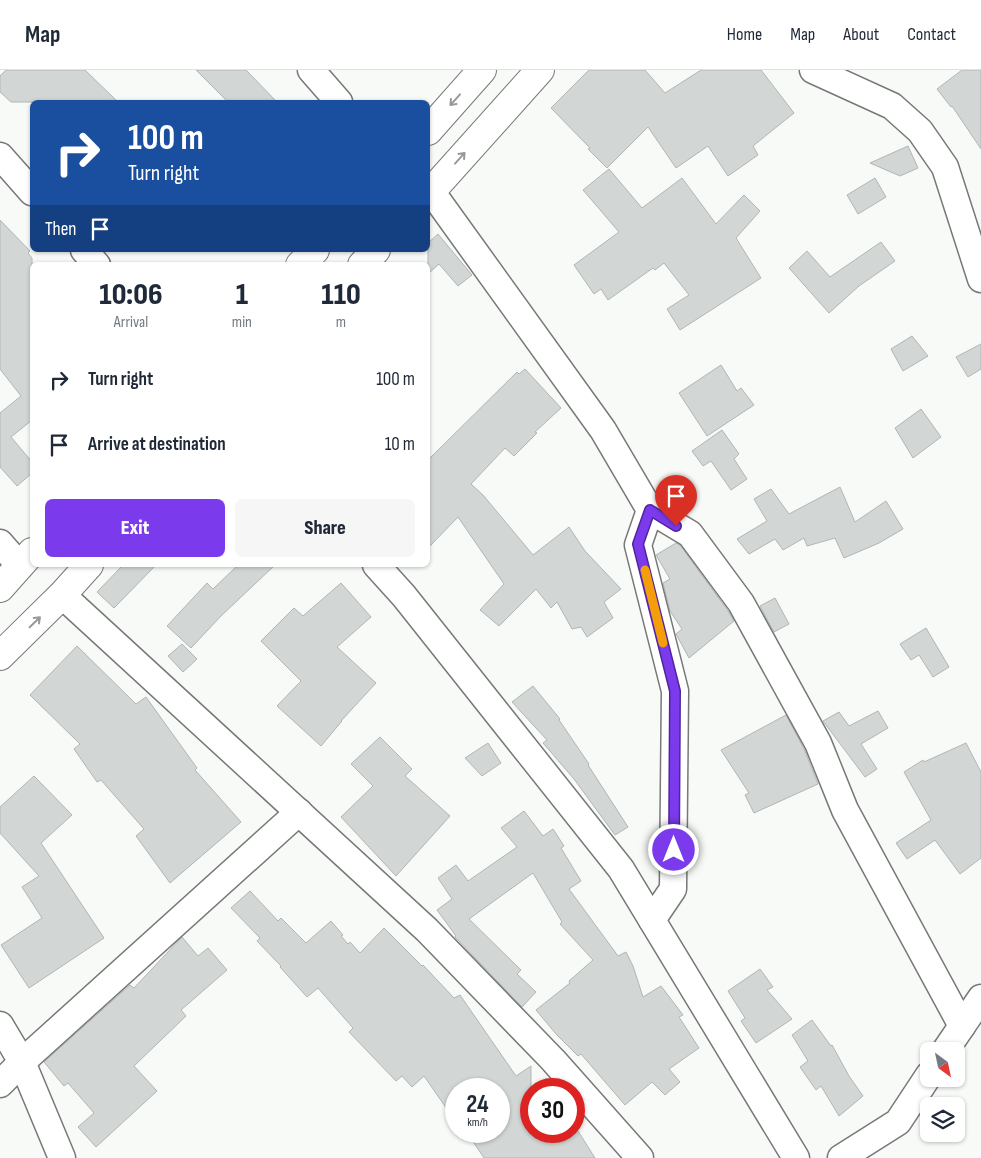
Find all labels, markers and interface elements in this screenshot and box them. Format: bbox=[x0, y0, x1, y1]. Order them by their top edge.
text: Map bbox=[25, 20, 60, 49]
text: Home bbox=[727, 24, 762, 45]
text: Map bbox=[790, 24, 815, 45]
text: About bbox=[843, 24, 879, 45]
text: Contact bbox=[907, 24, 956, 45]
one-way arrow bbox=[449, 94, 461, 107]
text: 100 m bbox=[128, 117, 204, 160]
icon: right bbox=[45, 120, 110, 185]
one-way arrow bbox=[454, 152, 466, 165]
text: Turn right bbox=[128, 160, 199, 187]
icon: arrive bbox=[86, 215, 114, 243]
text: Then bbox=[45, 218, 76, 241]
text: 10:06 bbox=[99, 277, 163, 313]
text: 1 bbox=[236, 277, 248, 313]
text: 110 bbox=[321, 277, 361, 313]
text: Arrival bbox=[114, 313, 148, 332]
text: min bbox=[232, 313, 252, 332]
text: m bbox=[336, 313, 346, 332]
icon: right bbox=[45, 366, 73, 394]
text: Turn right bbox=[88, 368, 153, 391]
text: 100 m bbox=[376, 368, 415, 391]
icon: arrive bbox=[45, 431, 73, 459]
text: Arrive at destination bbox=[88, 433, 226, 456]
text: 10 m bbox=[385, 433, 415, 456]
pin bbox=[655, 475, 697, 526]
icon: arrive bbox=[662, 482, 690, 510]
button: Exit bbox=[45, 499, 225, 557]
button: Share bbox=[235, 499, 415, 557]
one-way arrow bbox=[29, 616, 41, 628]
position arrow bbox=[647, 823, 699, 875]
north arrow bbox=[920, 1042, 965, 1088]
map controls bbox=[920, 1042, 965, 1142]
speed limit sign: 30 bbox=[520, 1078, 585, 1143]
text: 24 bbox=[466, 1089, 489, 1120]
button: layers bbox=[920, 1097, 965, 1142]
text: km/h bbox=[467, 1115, 488, 1130]

